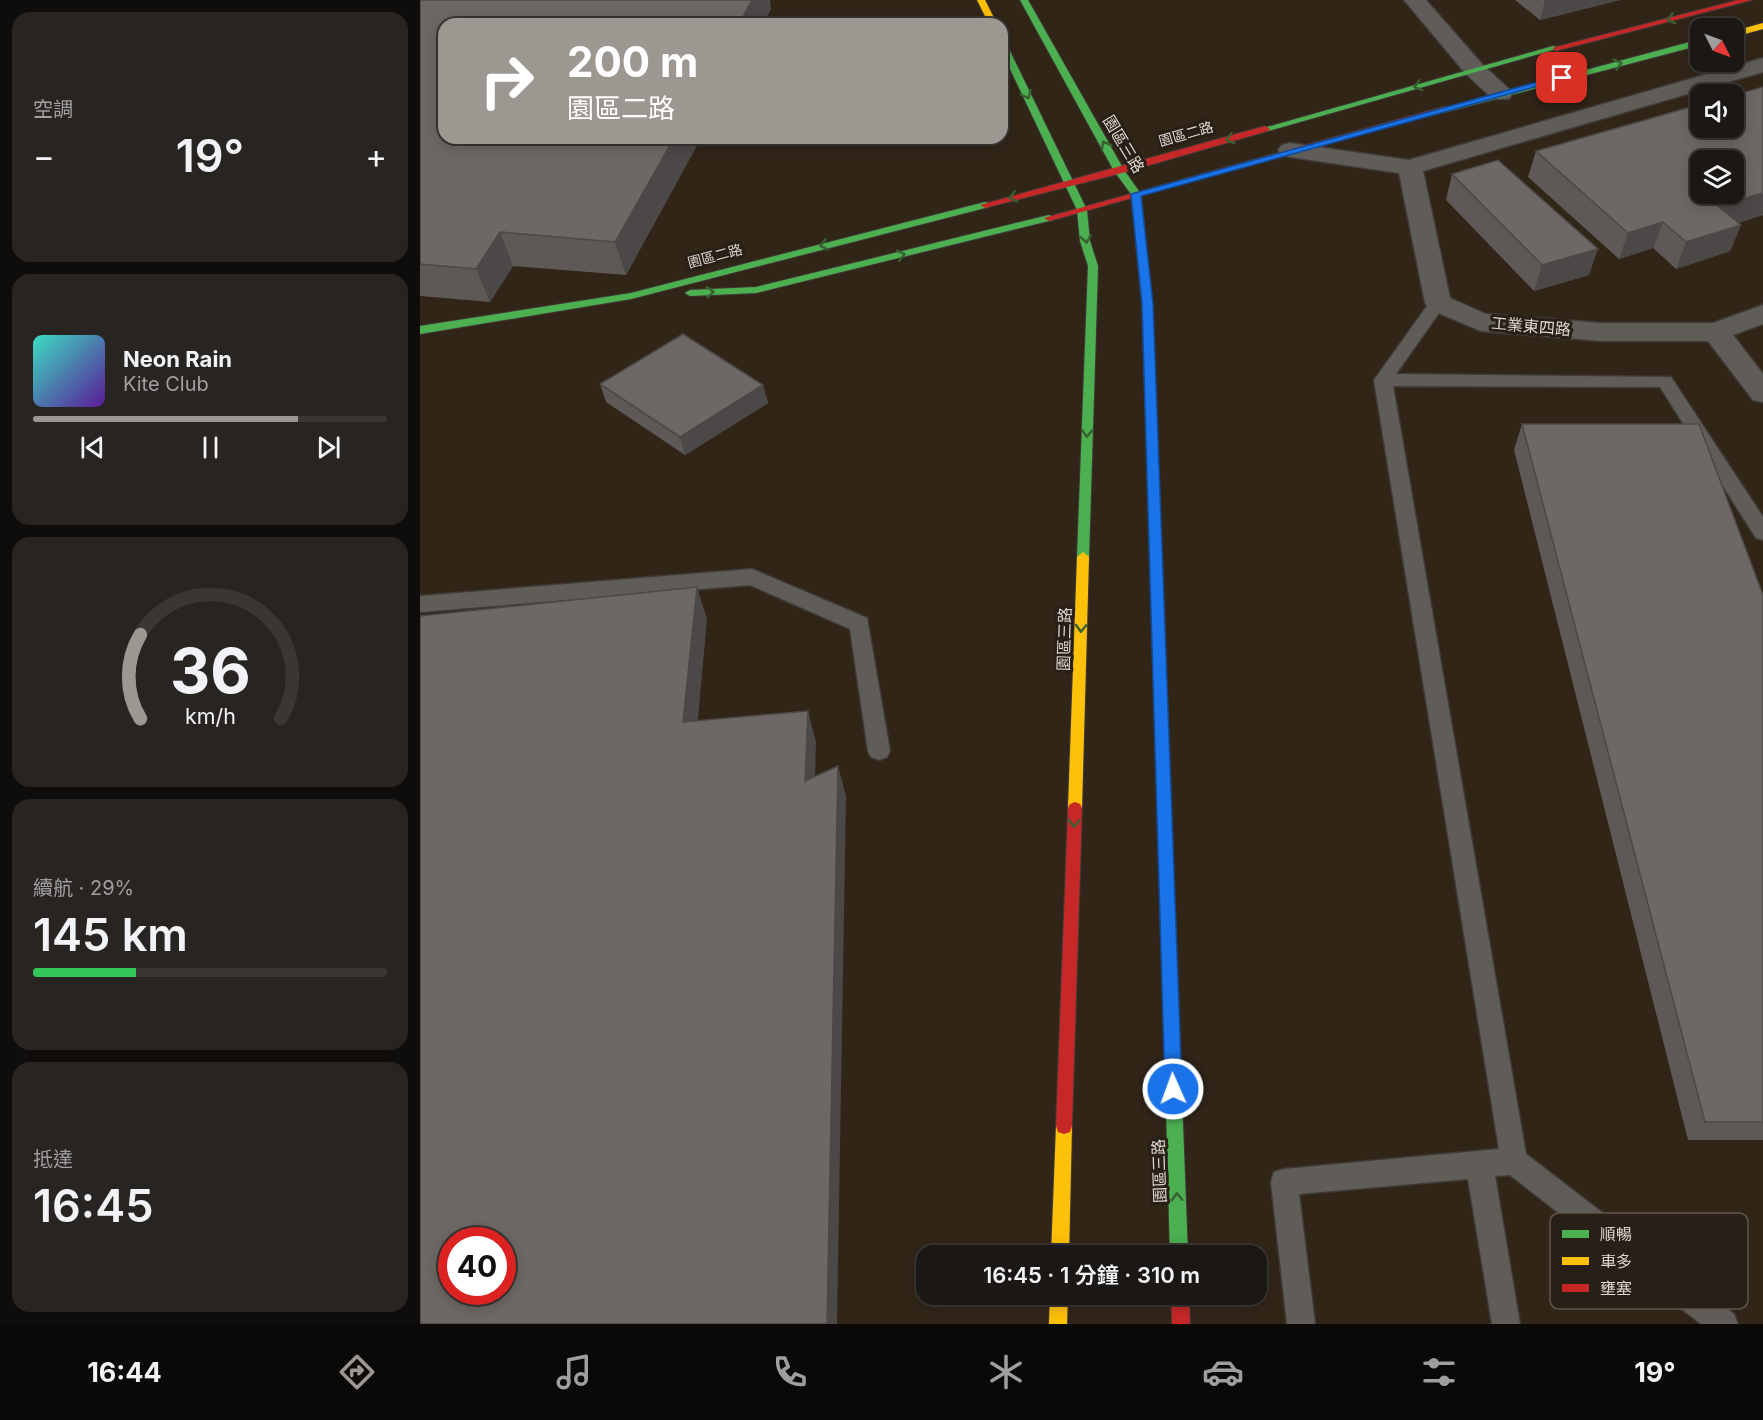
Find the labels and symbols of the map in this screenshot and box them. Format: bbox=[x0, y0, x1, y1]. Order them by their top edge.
one-way arrow bbox=[1667, 12, 1677, 25]
north arrow bbox=[1690, 18, 1744, 72]
pin bbox=[1536, 52, 1587, 103]
one-way arrow bbox=[1612, 59, 1623, 71]
one-way arrow bbox=[1413, 79, 1423, 91]
one-way arrow bbox=[1020, 89, 1032, 100]
street label: 園區三路 bbox=[1099, 111, 1149, 177]
street label: 園區二路 bbox=[1157, 118, 1215, 149]
one-way arrow bbox=[1225, 132, 1236, 144]
one-way arrow bbox=[1100, 141, 1112, 151]
one-way arrow bbox=[1009, 190, 1019, 203]
one-way arrow bbox=[1079, 234, 1091, 244]
one-way arrow bbox=[819, 237, 829, 250]
street label: 園區二路 bbox=[686, 240, 744, 271]
one-way arrow bbox=[896, 249, 906, 262]
one-way arrow bbox=[706, 286, 715, 299]
street label: 工業東四路 bbox=[1490, 313, 1572, 339]
one-way arrow bbox=[1081, 428, 1093, 437]
street label: 園區三路 bbox=[1053, 607, 1075, 671]
one-way arrow bbox=[1074, 623, 1087, 632]
one-way arrow bbox=[1068, 818, 1081, 827]
position arrow bbox=[1141, 1057, 1205, 1121]
street label: 園區三路 bbox=[1148, 1139, 1170, 1203]
one-way arrow bbox=[1170, 1193, 1183, 1202]
legend bbox=[1550, 1213, 1748, 1309]
text: 順暢 bbox=[1600, 1224, 1632, 1244]
speed limit sign: 40 bbox=[438, 1227, 516, 1305]
text: 車多 bbox=[1600, 1251, 1632, 1271]
text: 壅塞 bbox=[1600, 1278, 1632, 1298]

